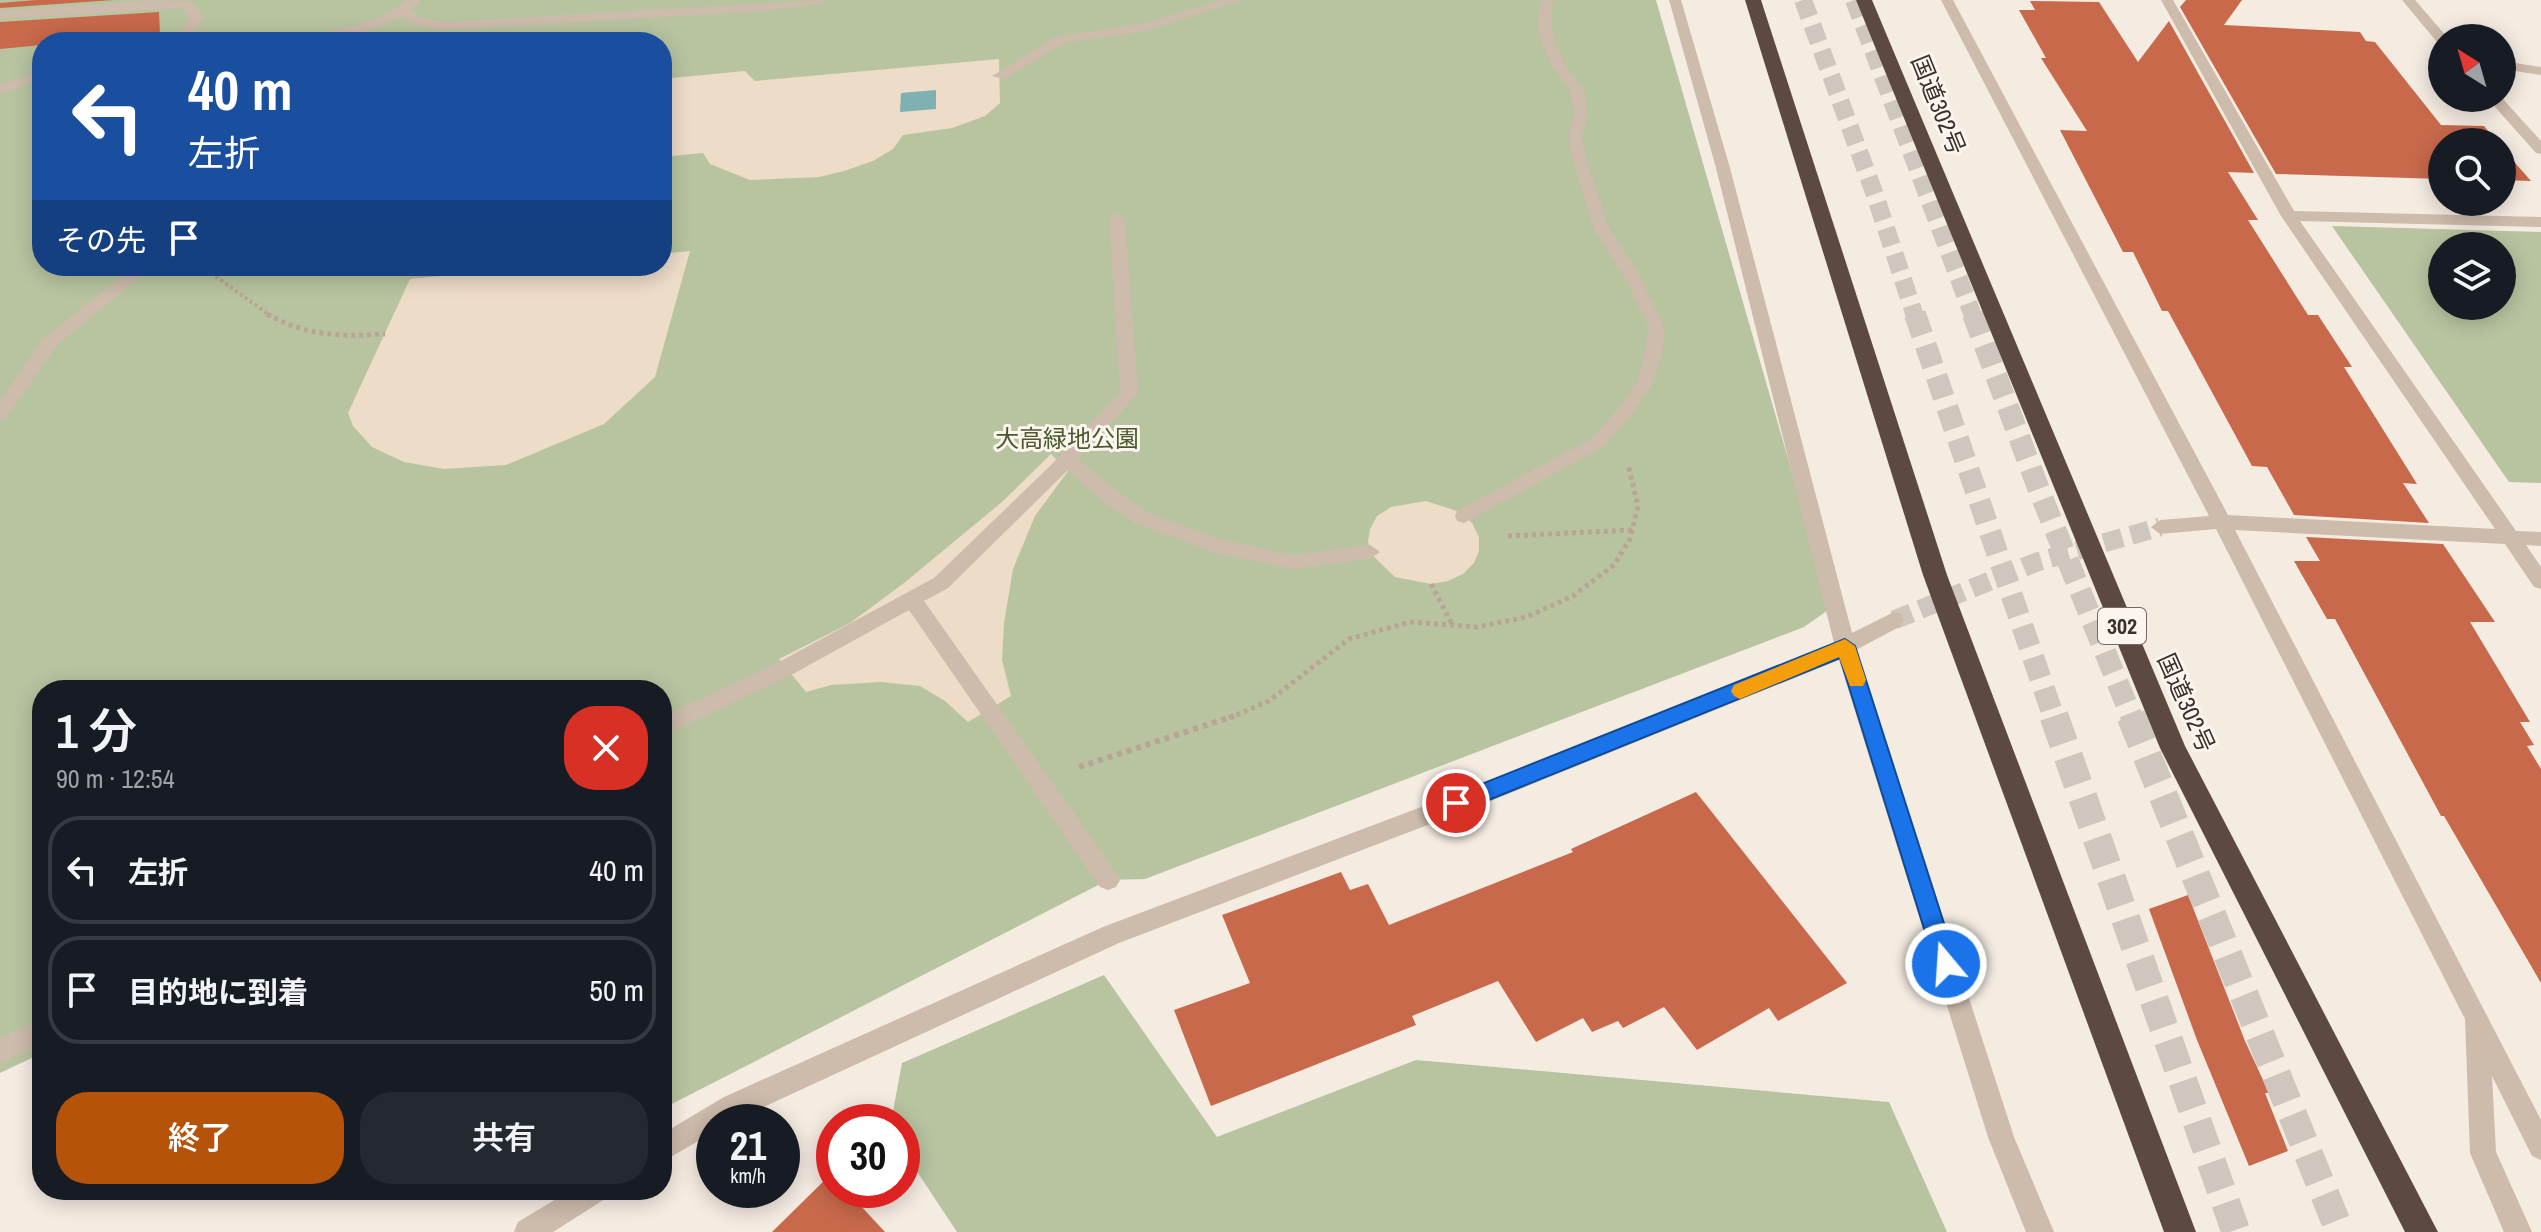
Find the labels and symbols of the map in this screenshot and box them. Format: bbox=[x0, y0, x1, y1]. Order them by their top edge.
north arrow bbox=[2428, 24, 2516, 112]
street label: 国道302号 bbox=[1904, 50, 1973, 159]
park label: 大高緑地公園 bbox=[995, 422, 1139, 454]
road number: 302 bbox=[2098, 608, 2146, 644]
street label: 国道302号 bbox=[2151, 648, 2223, 757]
pin bbox=[1422, 769, 1490, 837]
position arrow bbox=[1904, 922, 1988, 1006]
speed limit sign: 30 bbox=[816, 1104, 920, 1208]

